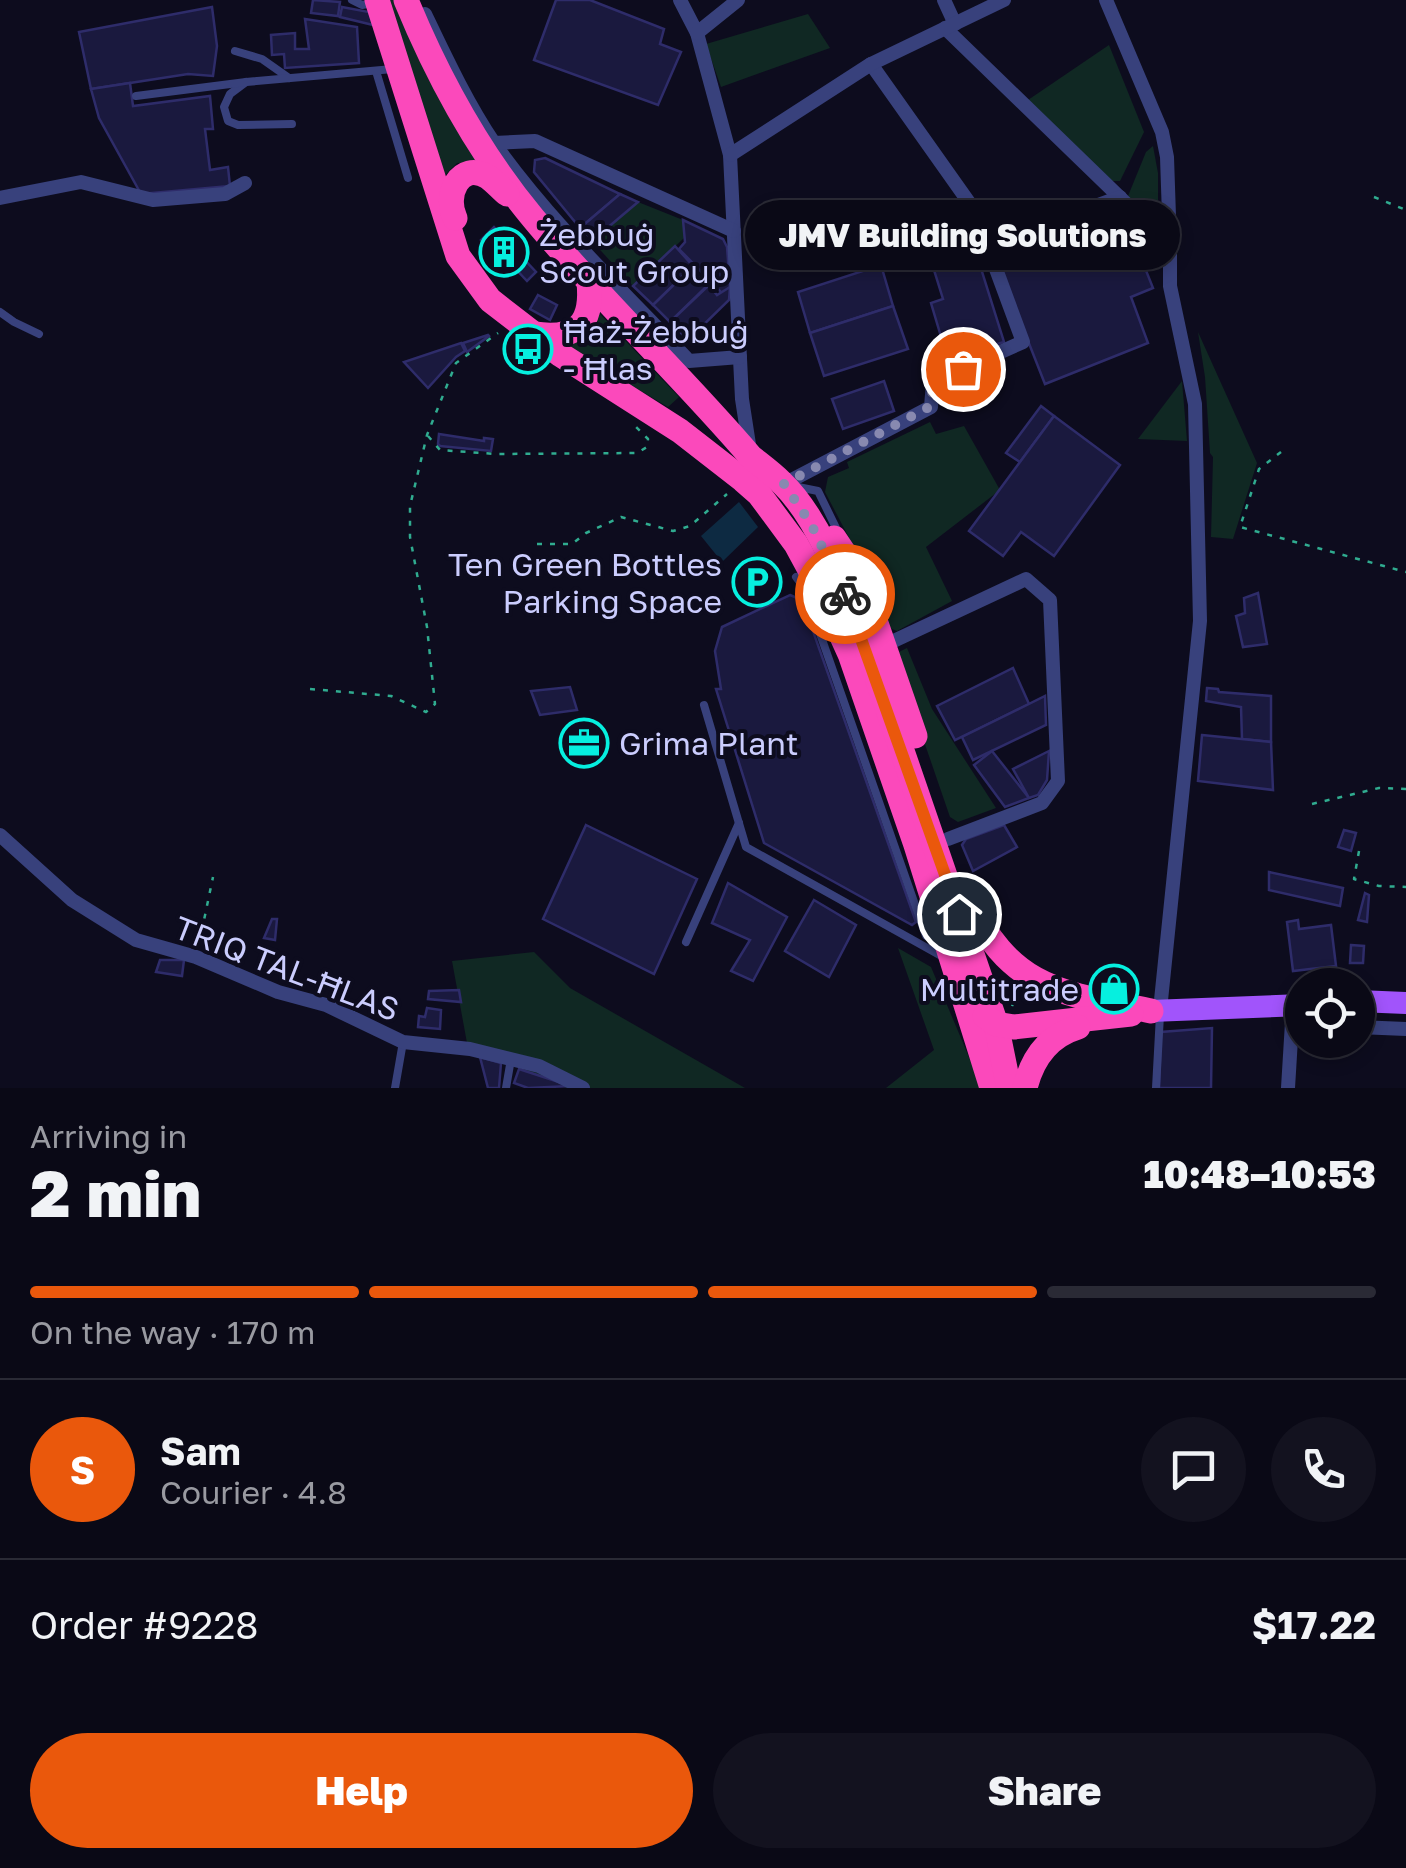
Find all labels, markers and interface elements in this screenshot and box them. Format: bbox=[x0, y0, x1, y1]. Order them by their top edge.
callout: JMV Building Solutions bbox=[746, 199, 1180, 269]
place label: Żebbuġ Scout Group bbox=[539, 215, 729, 290]
text: JMV Building Solutions bbox=[779, 216, 1146, 254]
building icon: Żebbuġ Scout Group bbox=[478, 226, 530, 278]
place label: Ħaż-Żebbuġ - Ħlas bbox=[563, 312, 749, 387]
bus stop icon: Ħaż-Żebbuġ - Ħlas bbox=[502, 323, 554, 375]
pin bbox=[921, 327, 1006, 412]
icon: bag bbox=[936, 342, 991, 397]
courier bbox=[795, 544, 895, 644]
place label: Ten Green Bottles Parking Space bbox=[448, 545, 722, 620]
parking icon: Ten Green Bottles Parking Space bbox=[731, 556, 783, 608]
icon: bike bbox=[818, 567, 873, 622]
office icon: Grima Plant bbox=[558, 717, 610, 769]
place label: Grima Plant bbox=[619, 724, 798, 762]
pin bbox=[917, 872, 1002, 957]
icon: home bbox=[932, 887, 987, 942]
street label: TRIQ TAL-ĦLAS bbox=[169, 908, 405, 1028]
shop icon: Multitrade bbox=[1088, 963, 1140, 1015]
map controls bbox=[1285, 968, 1375, 1058]
button: locate bbox=[1285, 968, 1375, 1058]
place label: Multitrade bbox=[920, 970, 1079, 1008]
text: Arriving in bbox=[30, 1117, 187, 1155]
text: 10:48–10:53 bbox=[1143, 1151, 1376, 1196]
text: 2 min bbox=[30, 1153, 201, 1231]
text: On the way · 170 m bbox=[30, 1313, 315, 1351]
button: chat bbox=[1141, 1417, 1246, 1522]
button: phone bbox=[1271, 1417, 1376, 1522]
text: Sam bbox=[160, 1428, 241, 1473]
text: S bbox=[70, 1447, 95, 1492]
text: Courier · 4.8 bbox=[160, 1473, 347, 1511]
text: Order #9228 bbox=[30, 1602, 258, 1647]
text: $17.22 bbox=[1252, 1602, 1376, 1647]
button: Help bbox=[30, 1733, 693, 1848]
button: Share bbox=[713, 1733, 1376, 1848]

